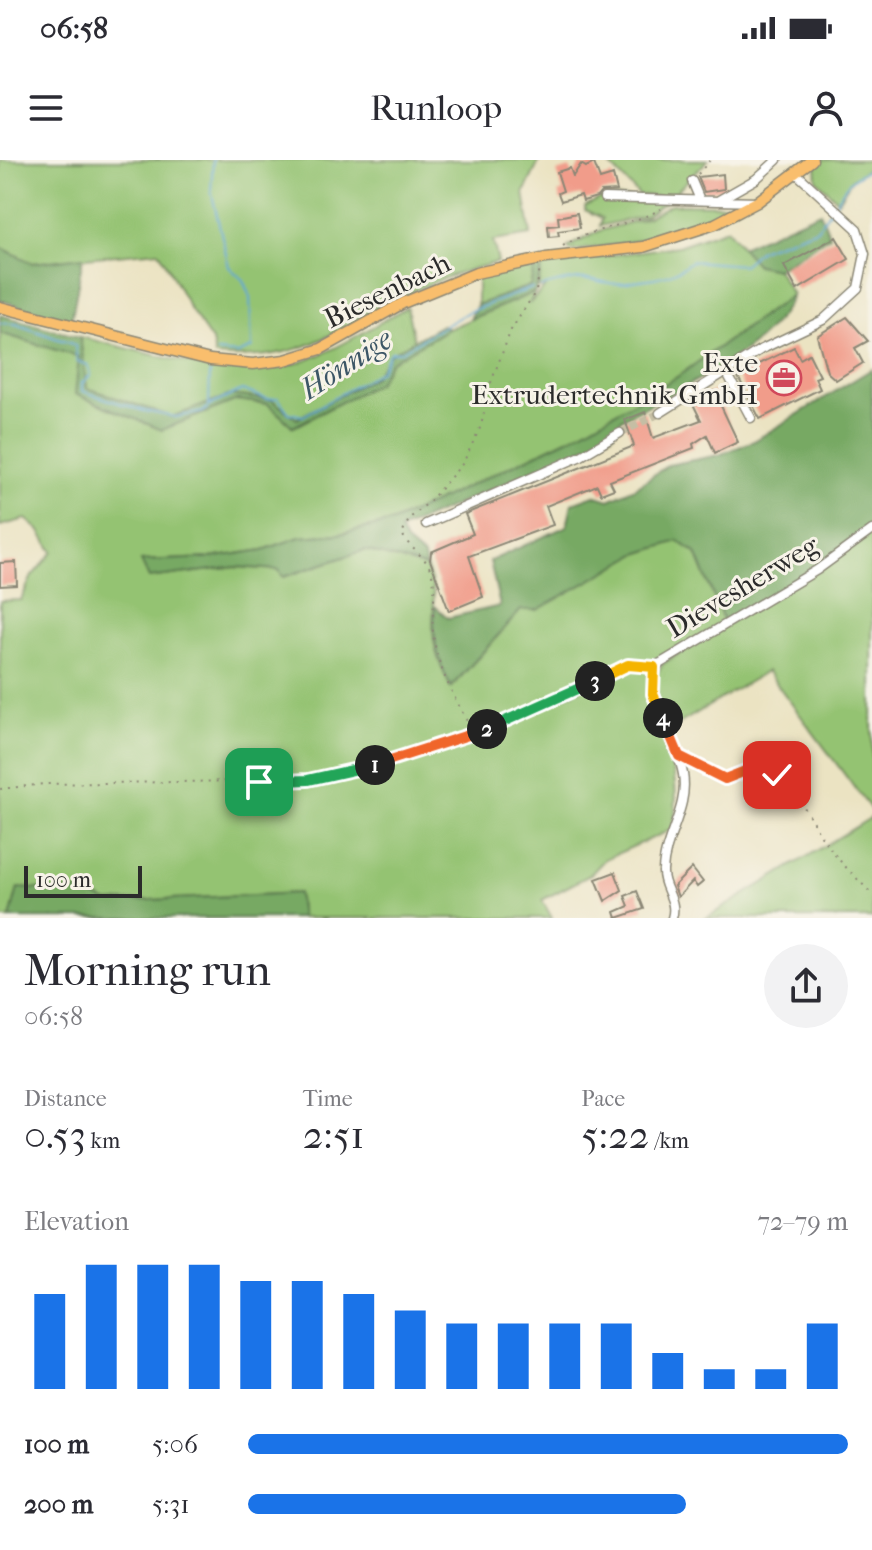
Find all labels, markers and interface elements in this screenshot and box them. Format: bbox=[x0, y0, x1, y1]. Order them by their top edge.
text: 06:58 bbox=[40, 11, 108, 46]
icon: menu bbox=[24, 86, 68, 130]
icon: person bbox=[804, 86, 848, 130]
text: Runloop bbox=[370, 87, 502, 129]
street label: Biesenbach bbox=[319, 246, 456, 335]
water label: Hönnige bbox=[293, 321, 399, 407]
place label: Exte Extrudertechnik GmbH bbox=[471, 346, 758, 411]
office icon: Exte Extrudertechnik GmbH bbox=[765, 359, 803, 397]
street label: Dievesherweg bbox=[660, 528, 825, 645]
pin: 3 bbox=[575, 661, 615, 701]
text: 3 bbox=[590, 668, 600, 694]
pin: 4 bbox=[643, 698, 683, 738]
text: 4 bbox=[657, 705, 670, 731]
pin: 2 bbox=[467, 709, 507, 749]
text: 2 bbox=[481, 716, 493, 742]
pin bbox=[743, 741, 811, 809]
pin: 1 bbox=[355, 745, 395, 785]
pin bbox=[225, 748, 293, 816]
text: 1 bbox=[371, 752, 379, 778]
icon: check bbox=[755, 753, 799, 797]
icon: arrive bbox=[237, 760, 281, 804]
scale bar bbox=[24, 862, 142, 898]
text: 100 m bbox=[36, 867, 91, 893]
button: share bbox=[764, 944, 848, 1028]
text: Morning run bbox=[24, 945, 271, 996]
text: 06:58 bbox=[24, 1001, 83, 1032]
text: Distance bbox=[24, 1086, 107, 1112]
text: Time bbox=[303, 1086, 353, 1112]
text: Pace bbox=[581, 1086, 625, 1112]
text: 0.53 bbox=[24, 1112, 86, 1158]
text: 2:51 bbox=[303, 1112, 364, 1158]
text: 5:22 bbox=[581, 1112, 649, 1158]
text: km bbox=[86, 1128, 120, 1154]
text: /km bbox=[649, 1128, 689, 1154]
text: Elevation bbox=[24, 1206, 129, 1237]
text: 72–79 m bbox=[757, 1206, 848, 1237]
text: 100 m bbox=[24, 1429, 89, 1460]
text: 5:06 bbox=[152, 1429, 198, 1460]
text: 200 m bbox=[24, 1489, 93, 1520]
text: 5:31 bbox=[152, 1489, 189, 1520]

